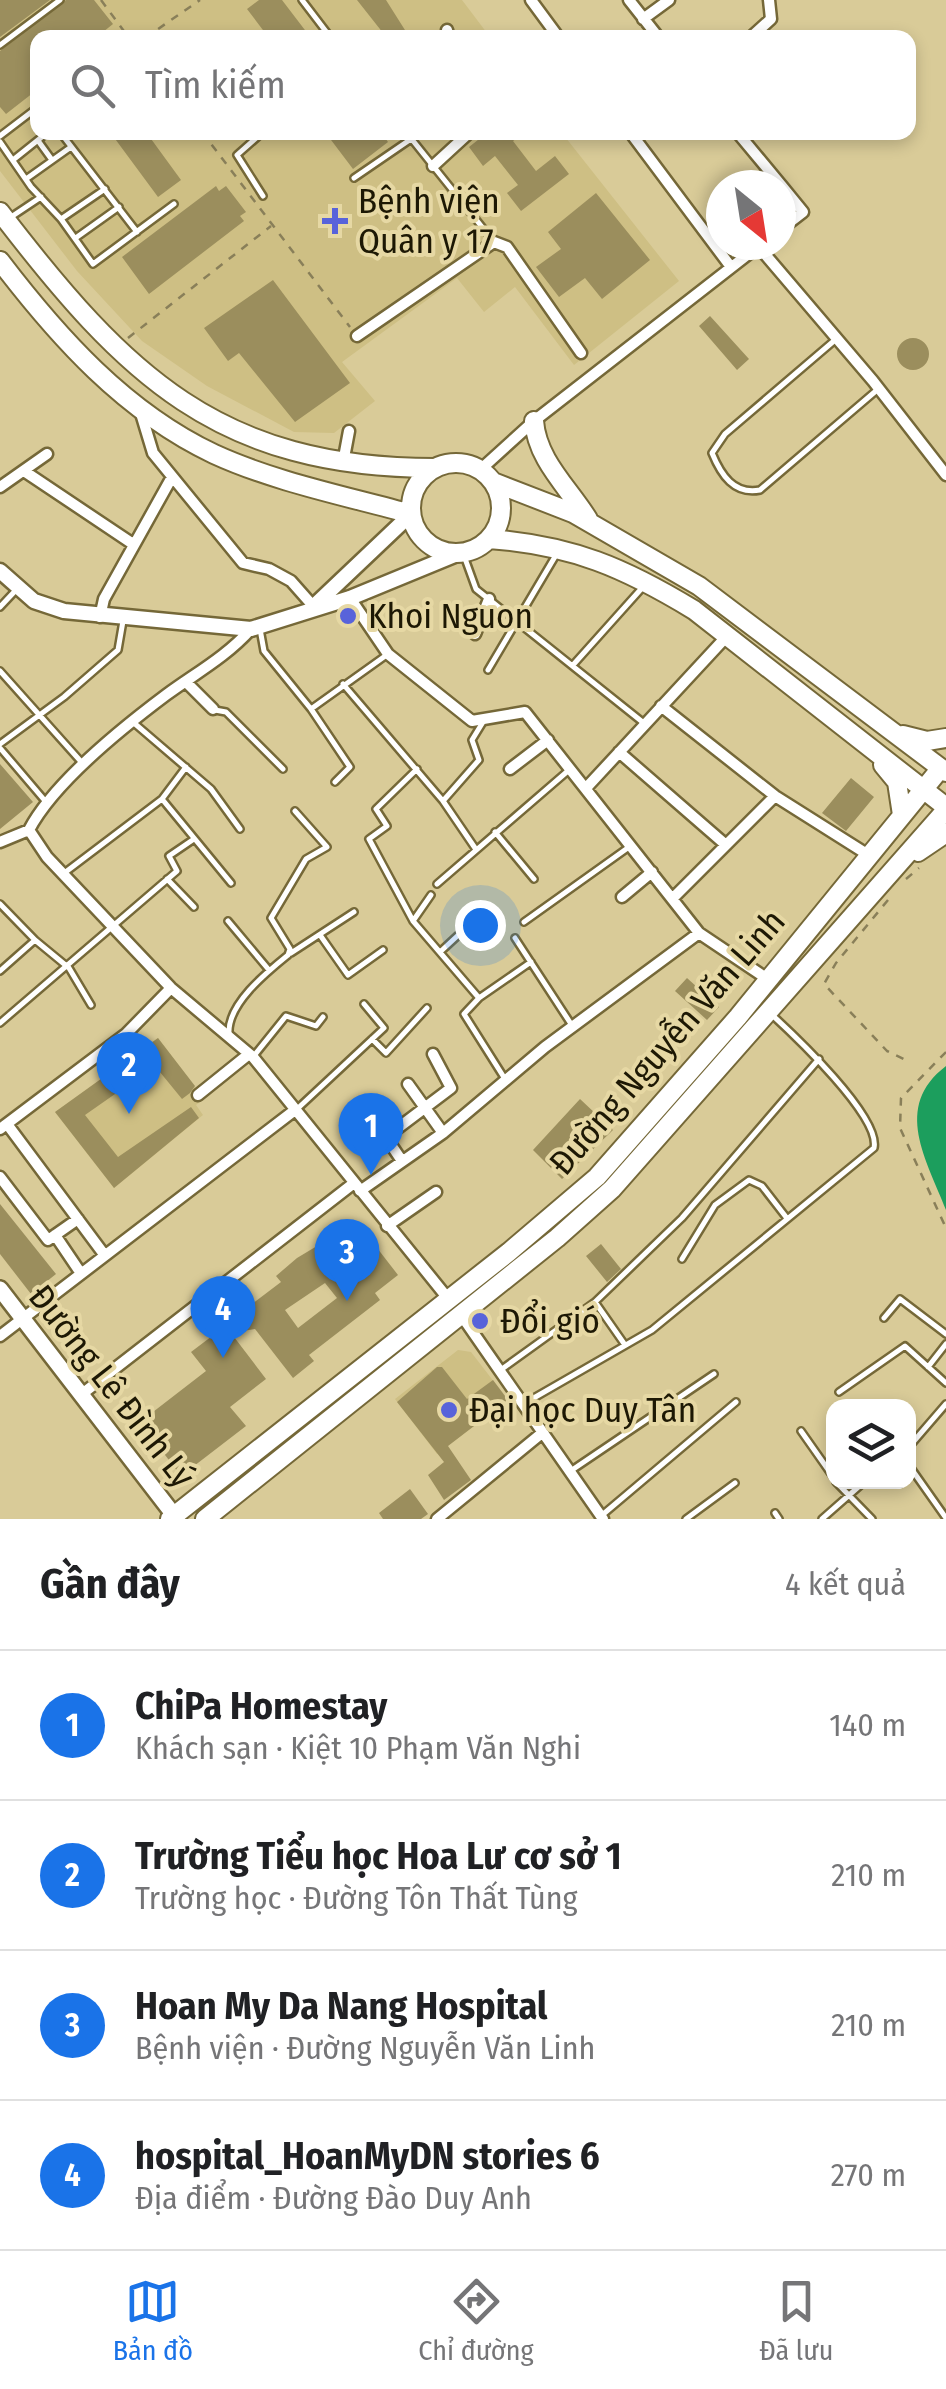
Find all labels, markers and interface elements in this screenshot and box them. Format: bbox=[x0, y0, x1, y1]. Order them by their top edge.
search box bbox=[30, 30, 916, 140]
icon: search bbox=[65, 58, 120, 113]
text: Tìm kiếm bbox=[145, 62, 286, 108]
north arrow bbox=[706, 170, 796, 260]
place label: Bệnh viện Quân y 17 bbox=[358, 180, 500, 262]
marker: Bệnh viện Quân y 17 bbox=[322, 208, 348, 234]
place label: Khoi Nguon bbox=[368, 595, 533, 637]
marker: Khoi Nguon bbox=[337, 605, 359, 627]
your location bbox=[455, 900, 506, 951]
street label: Đường Nguyễn Văn Linh bbox=[540, 901, 794, 1183]
pin: 2 bbox=[96, 1032, 162, 1114]
pin: 1 bbox=[338, 1092, 404, 1175]
pin: 3 bbox=[314, 1218, 380, 1301]
street label: Đường Lê Đình Lý bbox=[20, 1276, 204, 1496]
pin: 4 bbox=[190, 1276, 256, 1358]
place label: Đổi gió bbox=[500, 1299, 600, 1342]
marker: Đổi gió bbox=[469, 1310, 491, 1332]
place label: Đại học Duy Tân bbox=[469, 1389, 696, 1431]
marker: Đại học Duy Tân bbox=[438, 1399, 460, 1421]
map controls bbox=[826, 1399, 916, 1489]
button: layers bbox=[826, 1399, 916, 1489]
text: Gần đây bbox=[40, 1559, 180, 1609]
text: 4 kết quả bbox=[785, 1565, 906, 1603]
text: ChiPa Homestay bbox=[135, 1683, 387, 1729]
text: 1 bbox=[66, 1706, 79, 1744]
text: 140 m bbox=[829, 1706, 906, 1744]
text: Khách sạn · Kiệt 10 Phạm Văn Nghi bbox=[135, 1729, 581, 1767]
text: Trường Tiểu học Hoa Lư cơ sở 1 bbox=[135, 1833, 622, 1879]
text: 2 bbox=[65, 1856, 80, 1894]
text: 210 m bbox=[831, 1856, 906, 1894]
text: Trường học · Đường Tôn Thất Tùng bbox=[135, 1879, 578, 1917]
text: Hoan My Da Nang Hospital bbox=[135, 1983, 547, 2029]
text: 3 bbox=[65, 2006, 80, 2044]
text: 210 m bbox=[831, 2006, 906, 2044]
text: Bệnh viện · Đường Nguyễn Văn Linh bbox=[135, 2029, 595, 2067]
text: hospital_HoanMyDN stories 6 bbox=[135, 2133, 600, 2179]
text: 4 bbox=[64, 2156, 81, 2194]
text: 270 m bbox=[831, 2156, 906, 2194]
text: Địa điểm · Đường Đào Duy Anh bbox=[135, 2179, 532, 2217]
tab: Bản đồ bbox=[113, 2274, 193, 2367]
tab: Chỉ đường bbox=[418, 2274, 534, 2367]
tab: Đã lưu bbox=[759, 2274, 833, 2367]

